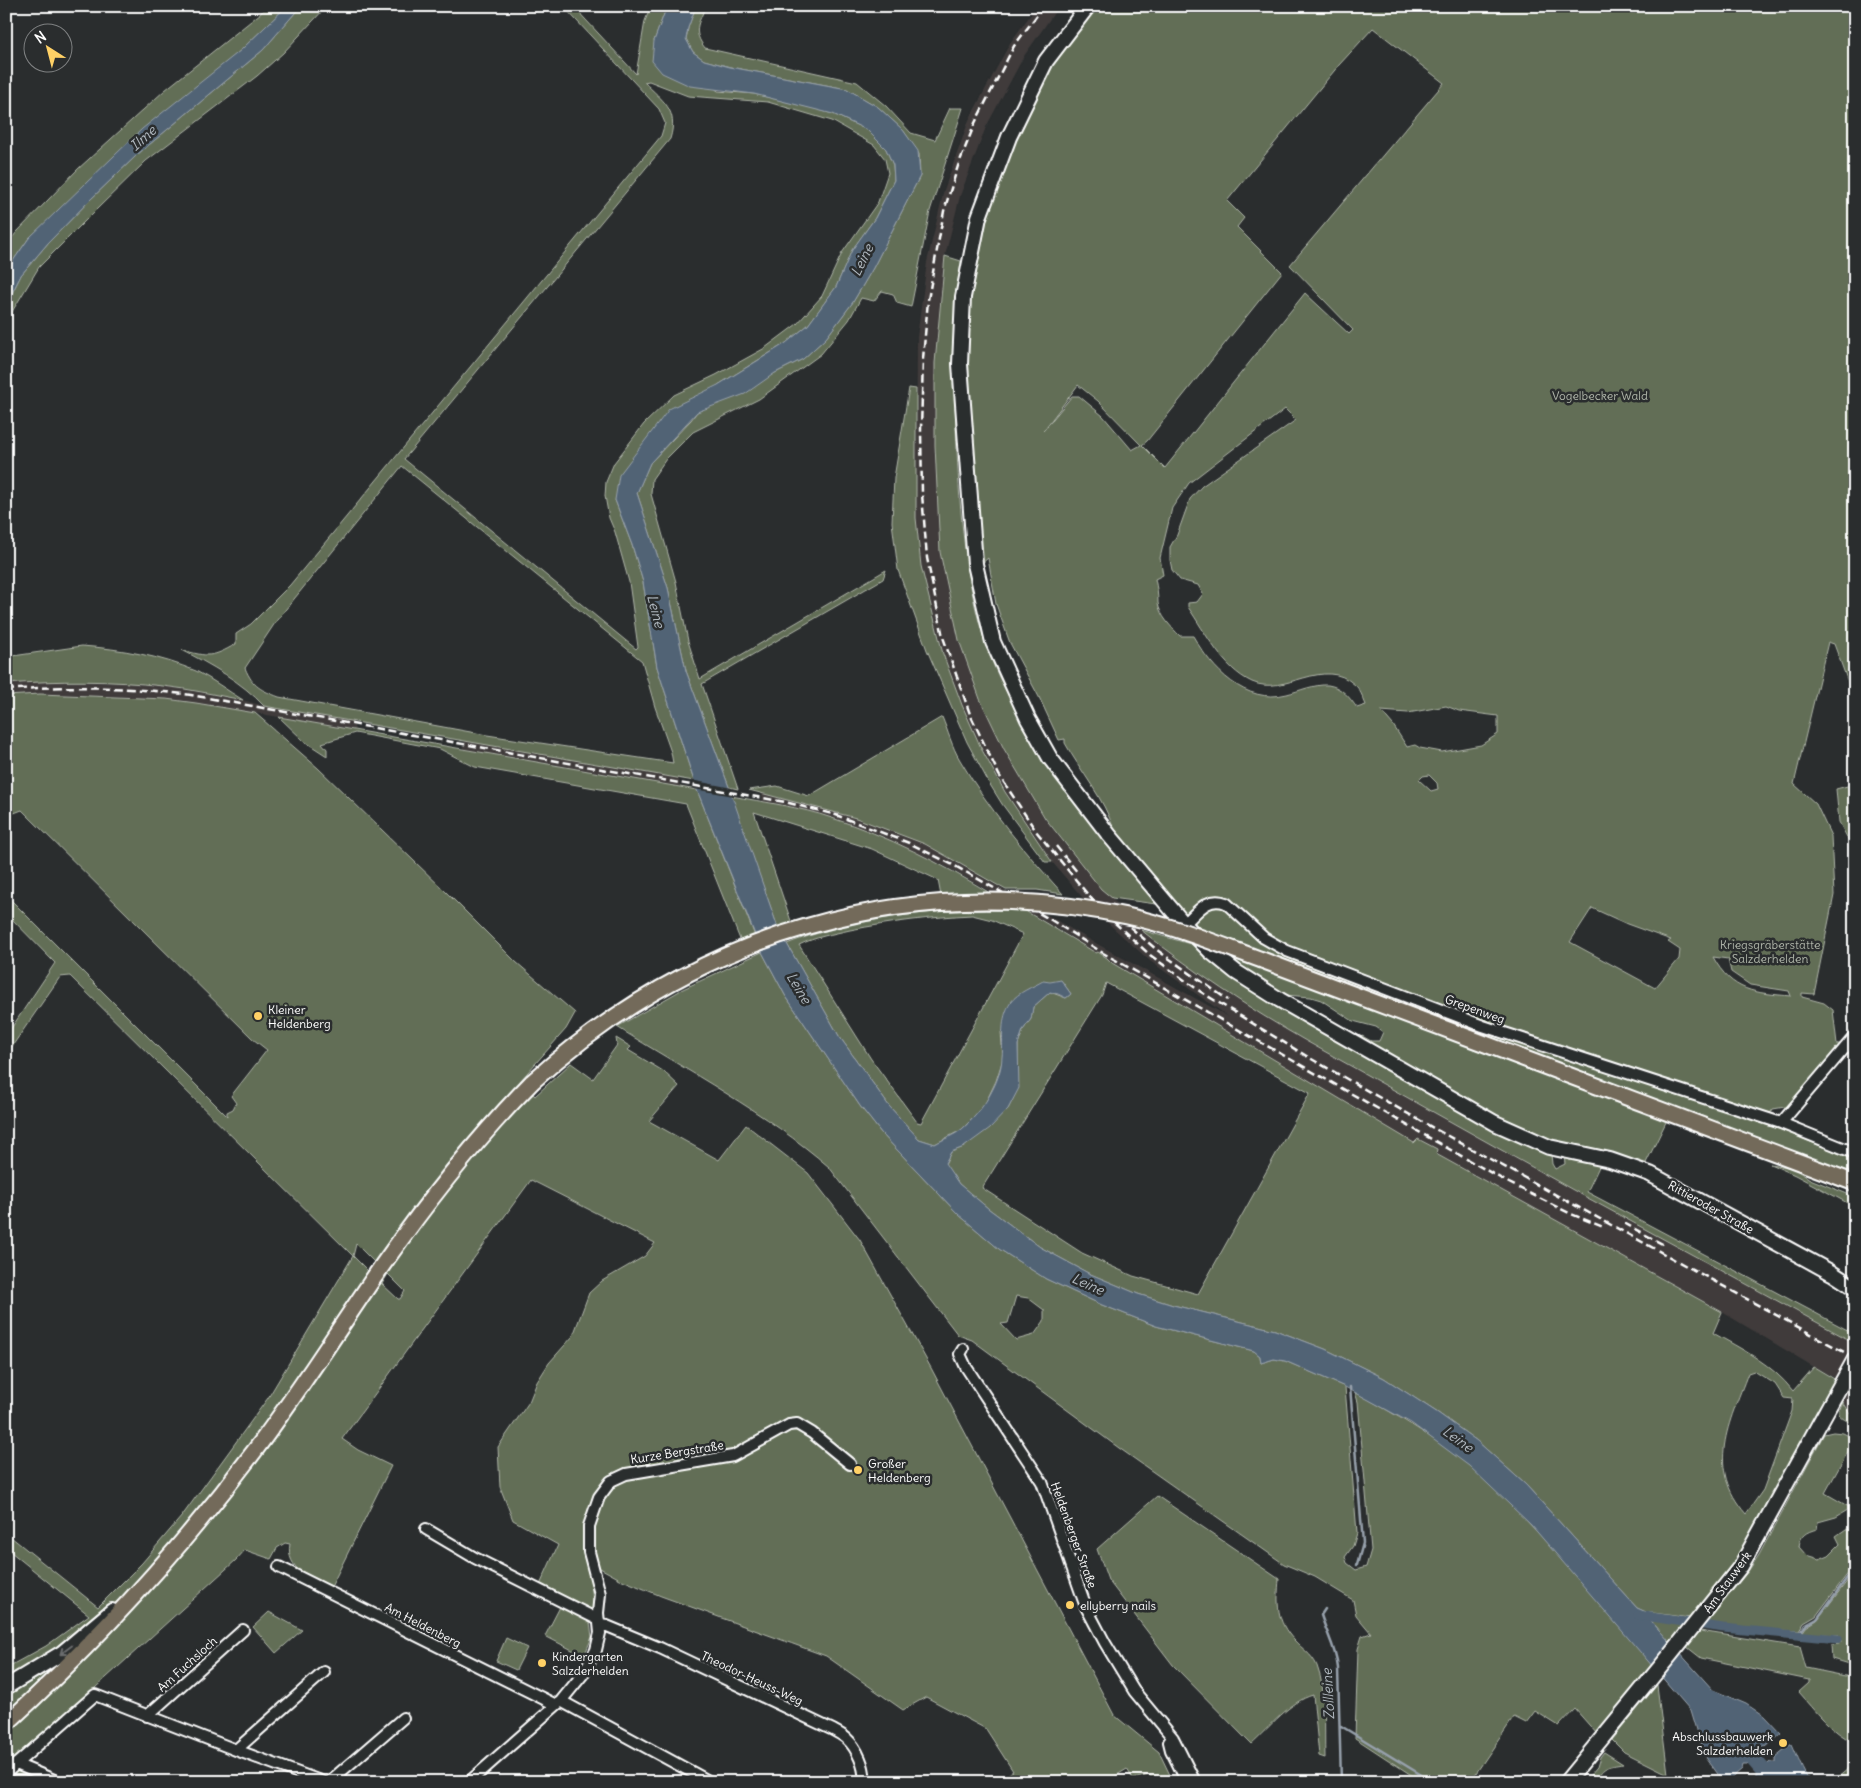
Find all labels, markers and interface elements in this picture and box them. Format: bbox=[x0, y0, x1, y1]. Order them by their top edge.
north arrow bbox=[22, 22, 72, 72]
text: N bbox=[31, 27, 50, 48]
water label: Ilme bbox=[126, 121, 161, 154]
water label: Leine bbox=[847, 240, 878, 279]
park label: Vogelbecker Wald bbox=[1552, 388, 1648, 403]
water label: Leine bbox=[643, 593, 669, 631]
park label: Kriegsgräberstätte Salzderhelden bbox=[1720, 937, 1820, 966]
water label: Leine bbox=[783, 969, 816, 1008]
street label: Grepenweg bbox=[1443, 991, 1507, 1027]
place label: Kleiner Heldenberg bbox=[268, 1002, 331, 1031]
marker: Kleiner Heldenberg bbox=[252, 1010, 264, 1022]
street label: Rittieroder Straße bbox=[1666, 1177, 1756, 1237]
water label: Leine bbox=[1069, 1269, 1108, 1300]
water label: Leine bbox=[1439, 1422, 1478, 1457]
street label: Kurze Bergstraße bbox=[629, 1437, 725, 1467]
place label: Großer Heldenberg bbox=[868, 1456, 931, 1485]
marker: Großer Heldenberg bbox=[852, 1464, 864, 1476]
street label: Heldenberger Straße bbox=[1048, 1480, 1100, 1590]
street label: Am Stauwerk bbox=[1700, 1548, 1754, 1616]
place label: ellyberry nails bbox=[1080, 1598, 1156, 1613]
street label: Am Heldenberg bbox=[382, 1599, 464, 1651]
marker: ellyberry nails bbox=[1064, 1599, 1076, 1611]
street label: Am Fuchsloch bbox=[154, 1633, 220, 1695]
one-way arrow bbox=[59, 1645, 73, 1655]
street label: Theodor-Heuss-Weg bbox=[699, 1648, 805, 1708]
place label: Kindergarten Salzderhelden bbox=[552, 1649, 629, 1678]
marker: Kindergarten Salzderhelden bbox=[536, 1657, 548, 1669]
water label: Zollleine bbox=[1318, 1666, 1338, 1720]
place label: Abschlussbauwerk Salzderhelden bbox=[1672, 1729, 1773, 1758]
marker: Abschlussbauwerk Salzderhelden bbox=[1777, 1737, 1789, 1749]

